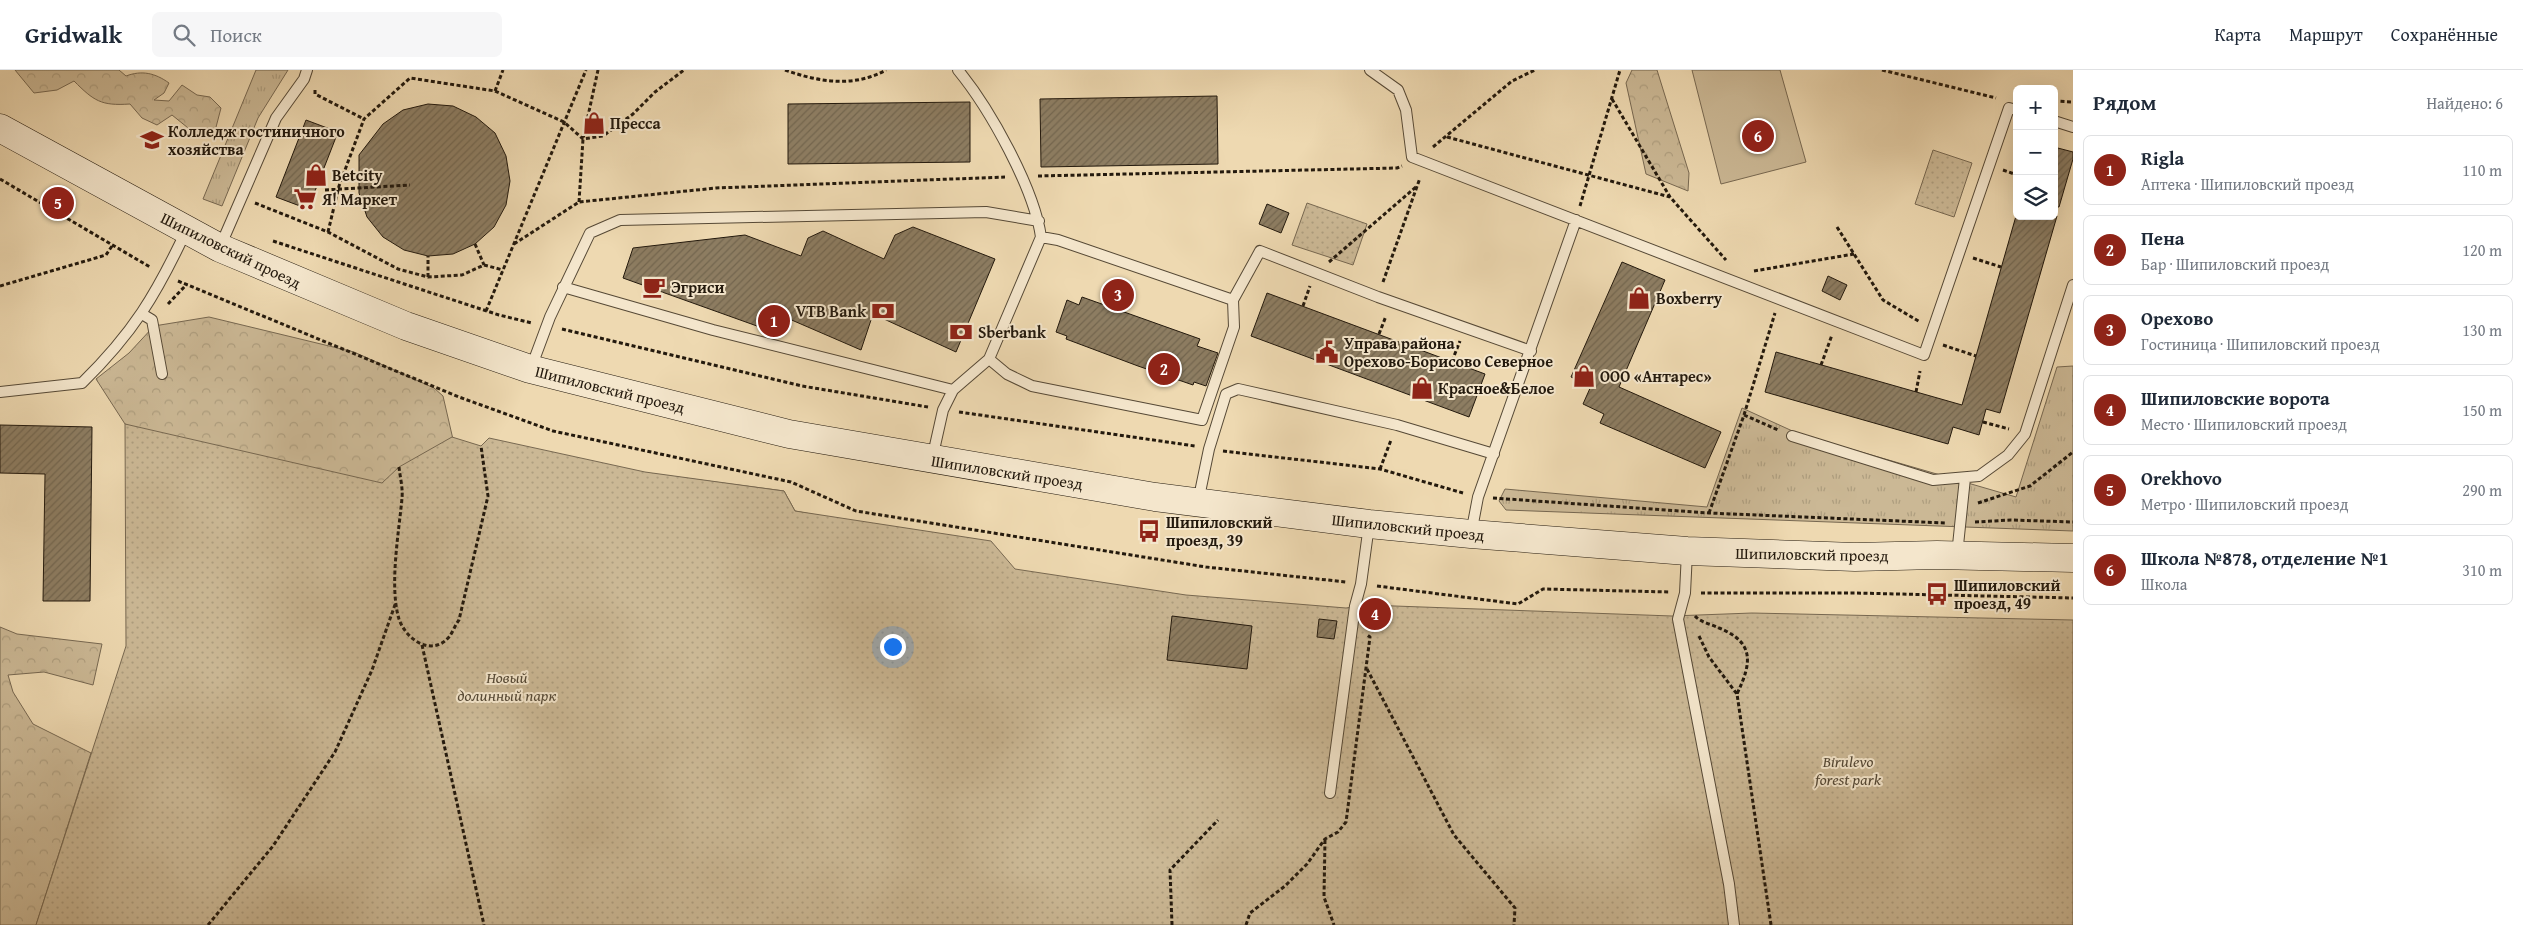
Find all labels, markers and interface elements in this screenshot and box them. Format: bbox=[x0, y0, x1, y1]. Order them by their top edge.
search box bbox=[152, 12, 502, 57]
text: Gridwalk bbox=[25, 17, 122, 52]
icon: search bbox=[170, 21, 198, 49]
text: Поиск bbox=[210, 21, 262, 49]
text: Карта bbox=[2215, 21, 2261, 48]
text: Маршрут bbox=[2289, 21, 2363, 48]
text: Сохранённые bbox=[2391, 21, 2498, 48]
map controls bbox=[2013, 85, 2058, 220]
button: + bbox=[2013, 85, 2058, 130]
text: Рядом bbox=[2093, 87, 2156, 118]
text: Найдено: 6 bbox=[2426, 91, 2503, 115]
shop icon: Пресса bbox=[581, 110, 607, 136]
place label: Пресса bbox=[610, 111, 662, 135]
pin: 6 bbox=[1742, 117, 1774, 155]
place label: Колледж гостиничного хозяйcтва bbox=[168, 119, 345, 161]
school or university icon: Колледж гостиничного хозяйcтва bbox=[139, 127, 165, 153]
button: − bbox=[2013, 130, 2058, 175]
text: Rigla bbox=[2141, 144, 2184, 172]
text: 1 bbox=[2106, 158, 2114, 182]
text: 110 m bbox=[2462, 158, 2502, 182]
shop icon: Betcity bbox=[303, 162, 329, 188]
place label: Betcity bbox=[332, 163, 383, 187]
text: Аптека · Шипиловский проезд bbox=[2141, 172, 2354, 196]
button: layers bbox=[2013, 175, 2058, 220]
pin: 5 bbox=[42, 184, 74, 222]
supermarket icon: Я! Маркет bbox=[292, 186, 318, 212]
place label: Я! Маркет bbox=[321, 187, 397, 211]
street label: Шипиловский проезд bbox=[157, 206, 305, 294]
text: Пена bbox=[2141, 224, 2185, 252]
text: 2 bbox=[2106, 238, 2114, 262]
text: 120 m bbox=[2462, 238, 2502, 262]
text: Бар · Шипиловский проезд bbox=[2141, 252, 2329, 276]
cafe icon: Эгриси bbox=[641, 274, 667, 300]
place label: Эгриси bbox=[671, 275, 725, 299]
pin: 3 bbox=[1102, 276, 1134, 314]
shop icon: Boxberry bbox=[1626, 285, 1652, 311]
place label: Boxberry bbox=[1656, 286, 1723, 310]
bank icon: VTB Bank bbox=[870, 298, 896, 324]
place label: VTB Bank bbox=[796, 299, 867, 323]
pin: 1 bbox=[758, 302, 790, 340]
text: Орехово bbox=[2141, 304, 2213, 332]
text: 3 bbox=[2106, 318, 2114, 342]
text: 130 m bbox=[2462, 318, 2502, 342]
bank icon: Sberbank bbox=[948, 319, 974, 345]
place label: Sberbank bbox=[978, 320, 1047, 344]
place label: Управа района Орехово-Борисово Северное bbox=[1344, 331, 1553, 373]
text: Гостиница · Шипиловский проезд bbox=[2141, 332, 2380, 356]
public building icon: Управа района Орехово-Борисово Северное bbox=[1314, 339, 1340, 365]
pin: 2 bbox=[1148, 350, 1180, 388]
street label: Шипиловский проезд bbox=[533, 359, 688, 419]
shop icon: ООО «Антарес» bbox=[1571, 363, 1597, 389]
place label: ООО «Антарес» bbox=[1600, 364, 1712, 388]
shop icon: Красное&Белое bbox=[1409, 375, 1435, 401]
place label: Красное&Белое bbox=[1438, 376, 1554, 400]
text: Шипиловские ворота bbox=[2141, 384, 2330, 412]
text: 4 bbox=[2106, 398, 2114, 422]
text: 150 m bbox=[2462, 398, 2502, 422]
text: Место · Шипиловский проезд bbox=[2141, 412, 2347, 436]
street label: Шипиловский проезд bbox=[929, 448, 1085, 496]
text: Orekhovo bbox=[2141, 464, 2222, 492]
text: 5 bbox=[2106, 478, 2114, 502]
text: 290 m bbox=[2462, 478, 2502, 502]
text: Метро · Шипиловский проезд bbox=[2141, 492, 2349, 516]
street label: Шипиловский проезд bbox=[1331, 507, 1486, 547]
place label: Шипиловский проезд, 39 bbox=[1166, 510, 1272, 552]
bus stop icon: Шипиловский проезд, 39 bbox=[1136, 518, 1162, 544]
street label: Шипиловский проезд bbox=[1735, 541, 1889, 567]
text: Школа №878, отделение №1 bbox=[2141, 544, 2389, 572]
text: 6 bbox=[2106, 558, 2114, 582]
text: 310 m bbox=[2462, 558, 2502, 582]
text: Школа bbox=[2141, 572, 2187, 596]
place label: Шипиловский проезд, 49 bbox=[1954, 573, 2060, 615]
bus stop icon: Шипиловский проезд, 49 bbox=[1924, 581, 1950, 607]
pin: 4 bbox=[1359, 595, 1391, 633]
your location bbox=[880, 634, 906, 660]
park label: Новый долинный парк bbox=[458, 665, 557, 707]
park label: Birulevo forest park bbox=[1814, 749, 1882, 791]

